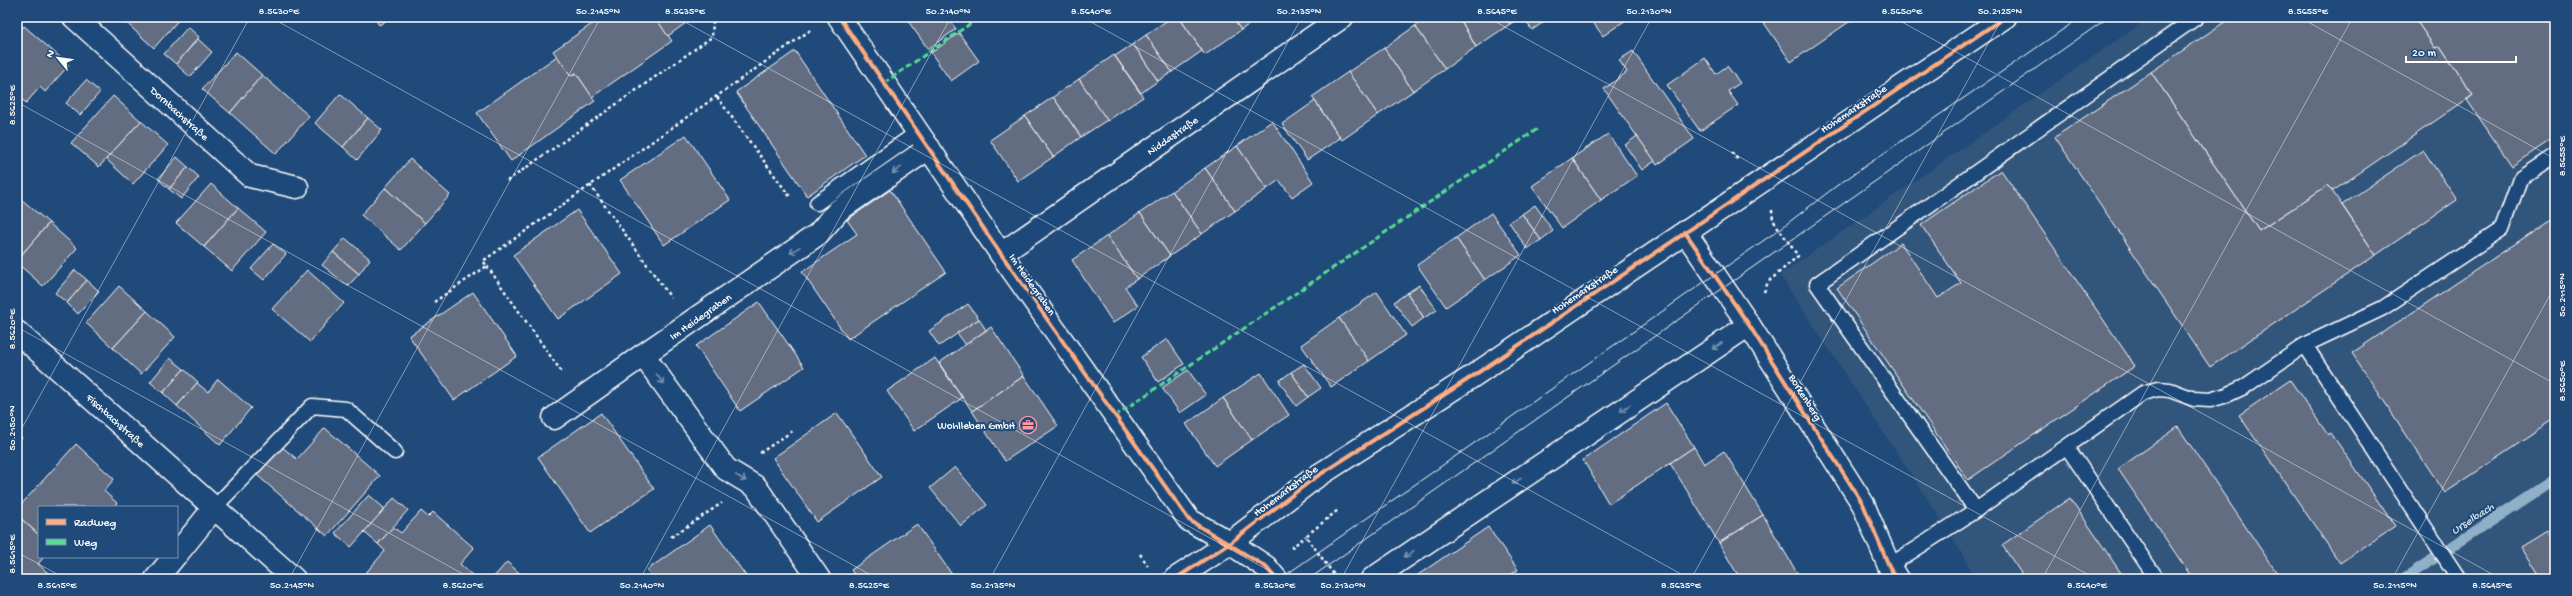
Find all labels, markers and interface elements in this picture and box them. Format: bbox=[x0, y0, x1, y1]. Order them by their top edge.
text: 8.5630°E bbox=[259, 6, 300, 18]
text: 50.2145°N bbox=[576, 6, 620, 18]
text: 8.5635°E bbox=[665, 6, 706, 18]
text: 50.2140°N bbox=[926, 6, 971, 18]
text: 8.5640°E bbox=[1071, 6, 1112, 18]
text: 50.2135°N bbox=[1277, 6, 1322, 18]
text: 8.5645°E bbox=[1477, 6, 1518, 18]
text: 50.2130°N bbox=[1627, 6, 1672, 18]
text: 8.5650°E bbox=[1882, 6, 1923, 18]
text: 50.2125°N bbox=[1978, 6, 2023, 18]
text: 8.5655°E bbox=[2288, 6, 2329, 18]
north arrow bbox=[38, 38, 78, 78]
scale bar bbox=[2406, 38, 2516, 64]
text: 20 m bbox=[2412, 47, 2437, 61]
text: N bbox=[44, 48, 58, 60]
street label: Hohemarkstraße bbox=[1819, 83, 1890, 136]
text: 8.5625°E bbox=[7, 84, 19, 125]
street label: Dornbachstraße bbox=[146, 84, 211, 144]
street label: Niddastraße bbox=[1145, 114, 1201, 159]
text: 8.5655°E bbox=[2557, 135, 2569, 176]
one-way arrow bbox=[892, 166, 903, 174]
one-way arrow bbox=[790, 246, 801, 254]
street label: Im Heidegraben bbox=[1006, 252, 1058, 319]
street label: Hohemarkstraße bbox=[1550, 264, 1621, 317]
text: 50.2115°N bbox=[2557, 273, 2569, 317]
street label: Im Heidegraben bbox=[668, 291, 735, 343]
text: 8.5620°E bbox=[7, 308, 19, 349]
one-way arrow bbox=[1711, 343, 1723, 351]
text: 8.5650°E bbox=[2557, 360, 2569, 401]
street label: Borkenberg bbox=[1785, 372, 1823, 424]
one-way arrow bbox=[656, 373, 664, 384]
street label: Fischbachstraße bbox=[82, 392, 146, 451]
one-way arrow bbox=[1620, 404, 1631, 412]
text: 50.2150°N bbox=[7, 405, 19, 451]
office icon: Wohlleben GmbH bbox=[1018, 415, 1038, 435]
place label: Wohlleben GmbH bbox=[937, 421, 1016, 433]
street label: Hohemarkstraße bbox=[1252, 463, 1321, 520]
one-way arrow bbox=[735, 475, 747, 483]
one-way arrow bbox=[1512, 477, 1523, 485]
water label: Urselbach bbox=[2449, 500, 2497, 539]
legend bbox=[38, 506, 178, 558]
text: Radweg bbox=[74, 517, 116, 531]
text: 8.5615°E bbox=[7, 534, 19, 573]
text: Weg bbox=[74, 537, 97, 551]
one-way arrow bbox=[1404, 550, 1415, 558]
text: 8.5615°E bbox=[38, 580, 77, 592]
text: 50.2145°N bbox=[270, 580, 314, 592]
text: 8.5620°E bbox=[443, 580, 484, 592]
text: 50.2140°N bbox=[620, 580, 665, 592]
text: 8.5625°E bbox=[849, 580, 890, 592]
text: 50.2135°N bbox=[971, 580, 1016, 592]
text: 8.5630°E bbox=[1255, 580, 1296, 592]
text: 50.2130°N bbox=[1321, 580, 1366, 592]
text: 8.5635°E bbox=[1661, 580, 1702, 592]
text: 8.5640°E bbox=[2067, 580, 2108, 592]
text: 50.2115°N bbox=[2373, 580, 2417, 592]
text: 8.5645°E bbox=[2472, 580, 2513, 592]

